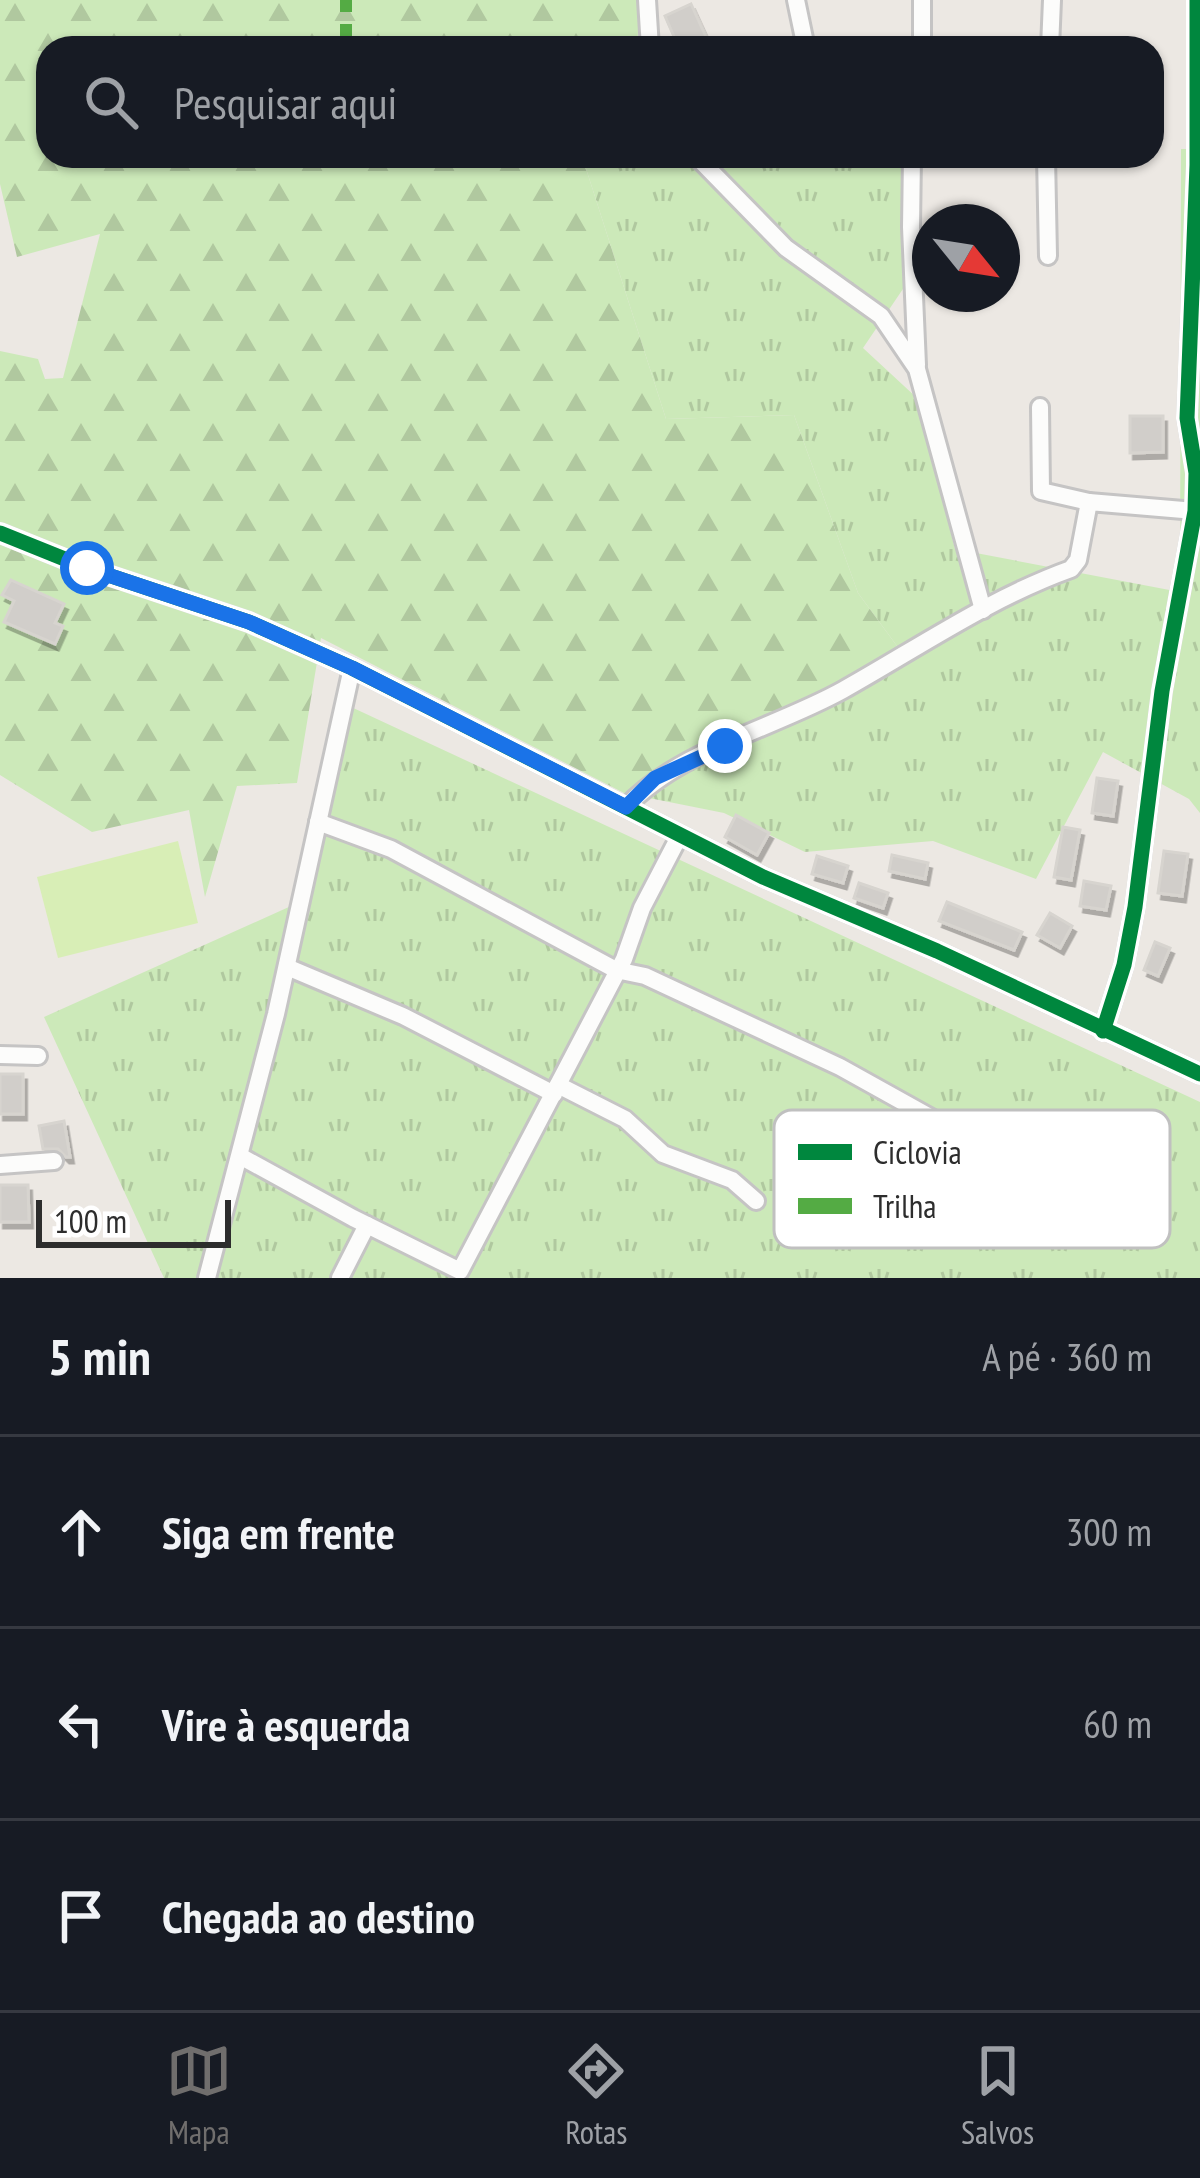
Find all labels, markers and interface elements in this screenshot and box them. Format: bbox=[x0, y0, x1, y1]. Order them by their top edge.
search box bbox=[36, 36, 1164, 168]
icon: search bbox=[78, 69, 144, 135]
text: Pesquisar aqui bbox=[174, 73, 397, 131]
north arrow bbox=[912, 204, 1020, 312]
route start bbox=[60, 541, 114, 595]
route end bbox=[698, 719, 752, 773]
legend bbox=[774, 1110, 1170, 1248]
text: Ciclovia bbox=[873, 1130, 962, 1173]
text: Trilha bbox=[873, 1184, 937, 1227]
scale bar bbox=[36, 1194, 231, 1247]
text: 100 m bbox=[54, 1199, 127, 1242]
text: 5 min bbox=[48, 1323, 151, 1389]
text: A pé · 360 m bbox=[982, 1331, 1152, 1382]
icon: ahead bbox=[48, 1499, 114, 1565]
text: Siga em frente bbox=[162, 1503, 395, 1561]
text: 300 m bbox=[1066, 1506, 1152, 1557]
icon: left bbox=[48, 1691, 114, 1757]
text: Vire à esquerda bbox=[162, 1695, 410, 1753]
text: 60 m bbox=[1083, 1698, 1152, 1749]
icon: arrive bbox=[48, 1883, 114, 1949]
text: Chegada ao destino bbox=[162, 1887, 475, 1945]
tab: Mapa bbox=[166, 2038, 232, 2153]
tab: Rotas bbox=[563, 2038, 629, 2153]
tab: Salvos bbox=[961, 2038, 1034, 2153]

